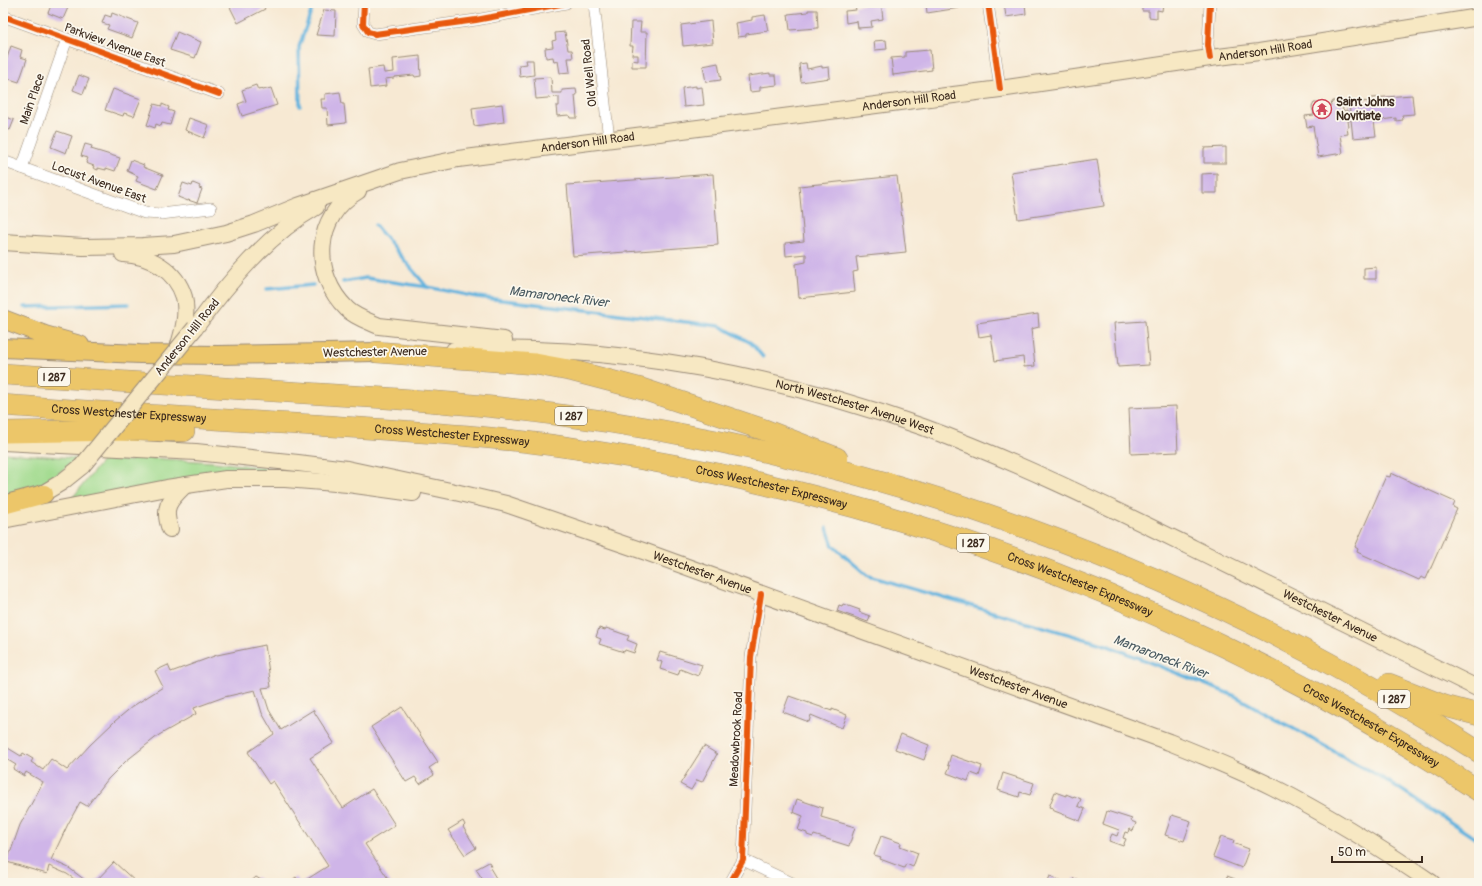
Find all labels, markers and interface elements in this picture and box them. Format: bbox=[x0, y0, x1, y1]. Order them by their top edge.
street label: Parkview Avenue East bbox=[62, 20, 168, 71]
street label: Anderson Hill Road bbox=[1217, 37, 1314, 65]
street label: Old Well Road bbox=[578, 38, 601, 108]
street label: Main Place bbox=[17, 72, 48, 127]
street label: Anderson Hill Road bbox=[861, 88, 957, 115]
place label: Saint Johns Novitiate bbox=[1336, 95, 1395, 124]
temple icon: Saint Johns Novitiate bbox=[1311, 98, 1333, 120]
street label: Anderson Hill Road bbox=[540, 129, 636, 156]
street label: Locust Avenue East bbox=[49, 158, 148, 207]
water label: Mamaroneck River bbox=[508, 283, 612, 311]
street label: Anderson Hill Road bbox=[152, 296, 223, 379]
street label: Westchester Avenue bbox=[323, 344, 427, 361]
road number: I 287 bbox=[38, 368, 70, 386]
street label: North Westchester Avenue West bbox=[774, 377, 936, 439]
street label: Cross Westchester Expressway bbox=[51, 402, 207, 427]
road number: I 287 bbox=[555, 407, 587, 425]
street label: Cross Westchester Expressway bbox=[374, 422, 530, 450]
street label: Cross Westchester Expressway bbox=[694, 462, 849, 513]
road number: I 287 bbox=[957, 534, 989, 552]
street label: Westchester Avenue bbox=[651, 548, 754, 598]
street label: Cross Westchester Expressway bbox=[1005, 549, 1155, 620]
street label: Westchester Avenue bbox=[1280, 586, 1380, 646]
water label: Mamaroneck River bbox=[1111, 632, 1212, 683]
street label: Westchester Avenue bbox=[967, 663, 1070, 713]
street label: Cross Westchester Expressway bbox=[1300, 681, 1442, 771]
road number: I 287 bbox=[1378, 690, 1410, 708]
street label: Meadowbrook Road bbox=[727, 691, 746, 787]
scale bar bbox=[1332, 838, 1422, 864]
text: 50 m bbox=[1338, 845, 1366, 860]

